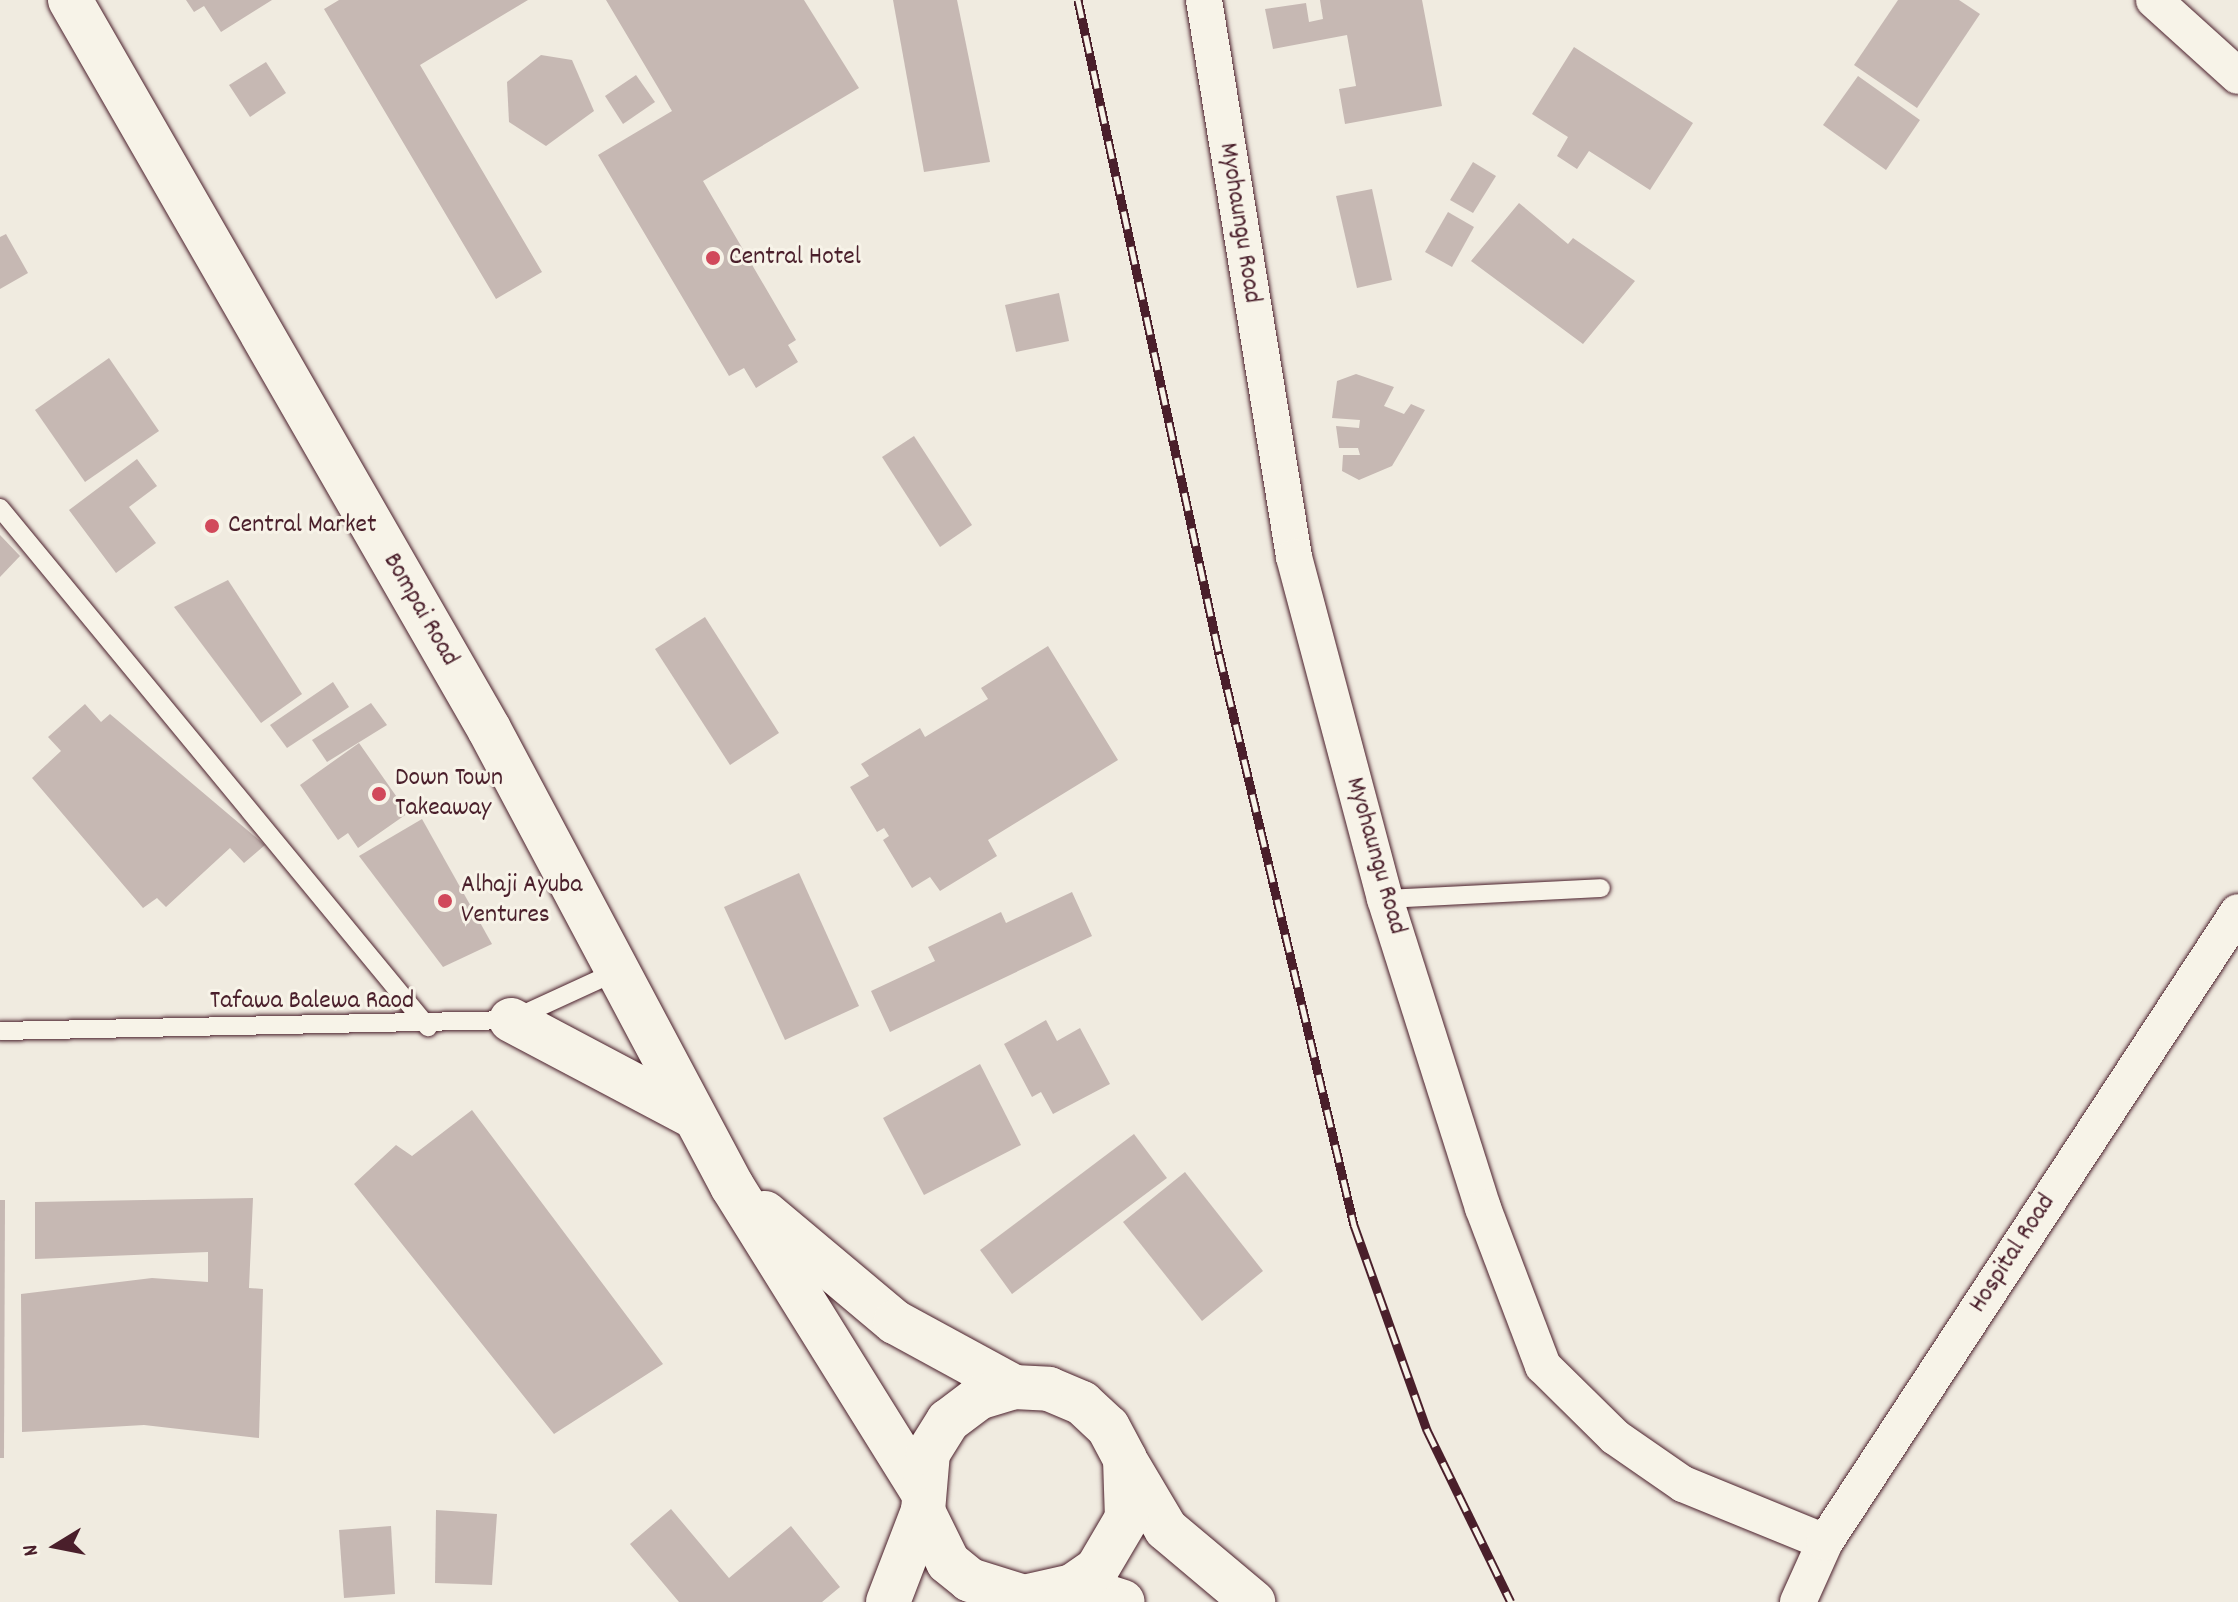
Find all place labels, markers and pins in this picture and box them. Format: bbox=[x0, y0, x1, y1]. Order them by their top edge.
place label: Central Hotel bbox=[729, 242, 861, 274]
marker: Central Hotel bbox=[704, 249, 722, 267]
place label: Central Market bbox=[228, 510, 377, 542]
marker: Central Market bbox=[203, 517, 221, 535]
place label: Down Town Takeaway bbox=[395, 763, 503, 824]
marker: Down Town Takeaway bbox=[370, 785, 388, 803]
place label: Alhaji Ayuba Ventures bbox=[461, 870, 582, 932]
marker: Alhaji Ayuba Ventures bbox=[436, 892, 454, 910]

